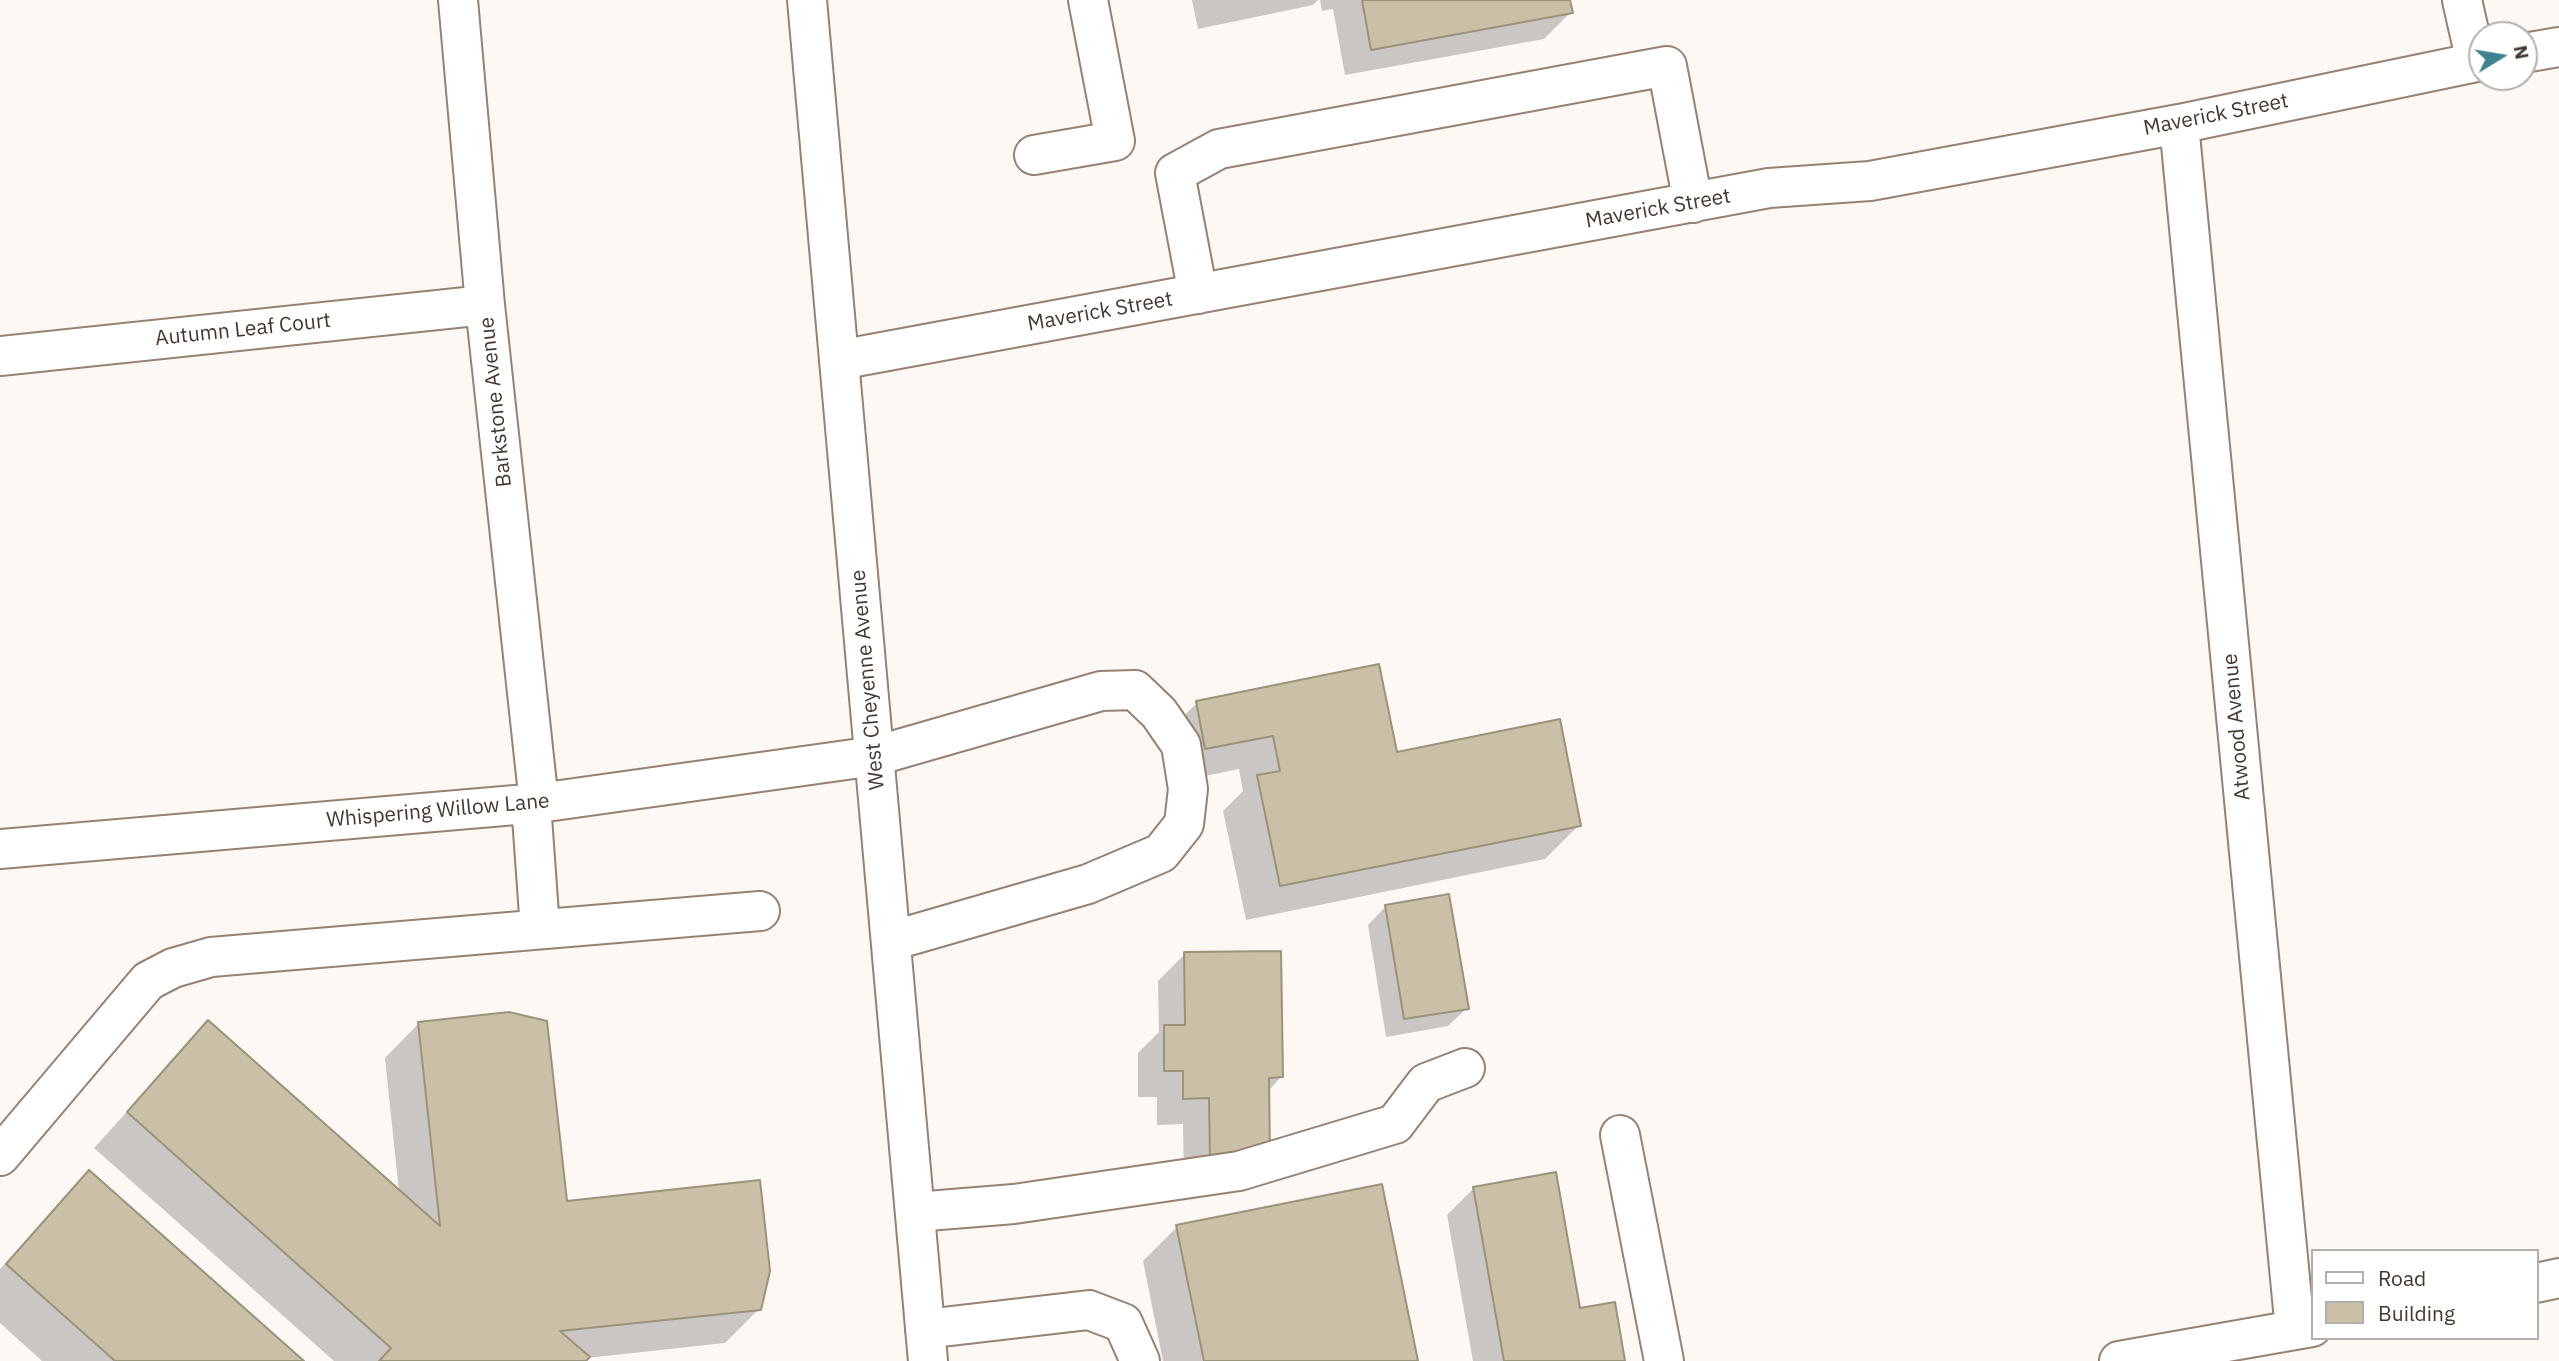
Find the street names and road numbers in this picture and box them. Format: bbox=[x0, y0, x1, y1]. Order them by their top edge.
street label: Maverick Street bbox=[2141, 89, 2291, 141]
street label: Maverick Street bbox=[1583, 184, 1733, 234]
street label: Maverick Street bbox=[1025, 287, 1175, 337]
street label: Autumn Leaf Court bbox=[154, 308, 332, 352]
street label: Barkstone Avenue bbox=[475, 316, 517, 488]
street label: West Cheyenne Avenue bbox=[846, 569, 890, 791]
street label: Atwood Avenue bbox=[2218, 652, 2256, 802]
street label: Whispering Willow Lane bbox=[325, 789, 551, 833]

